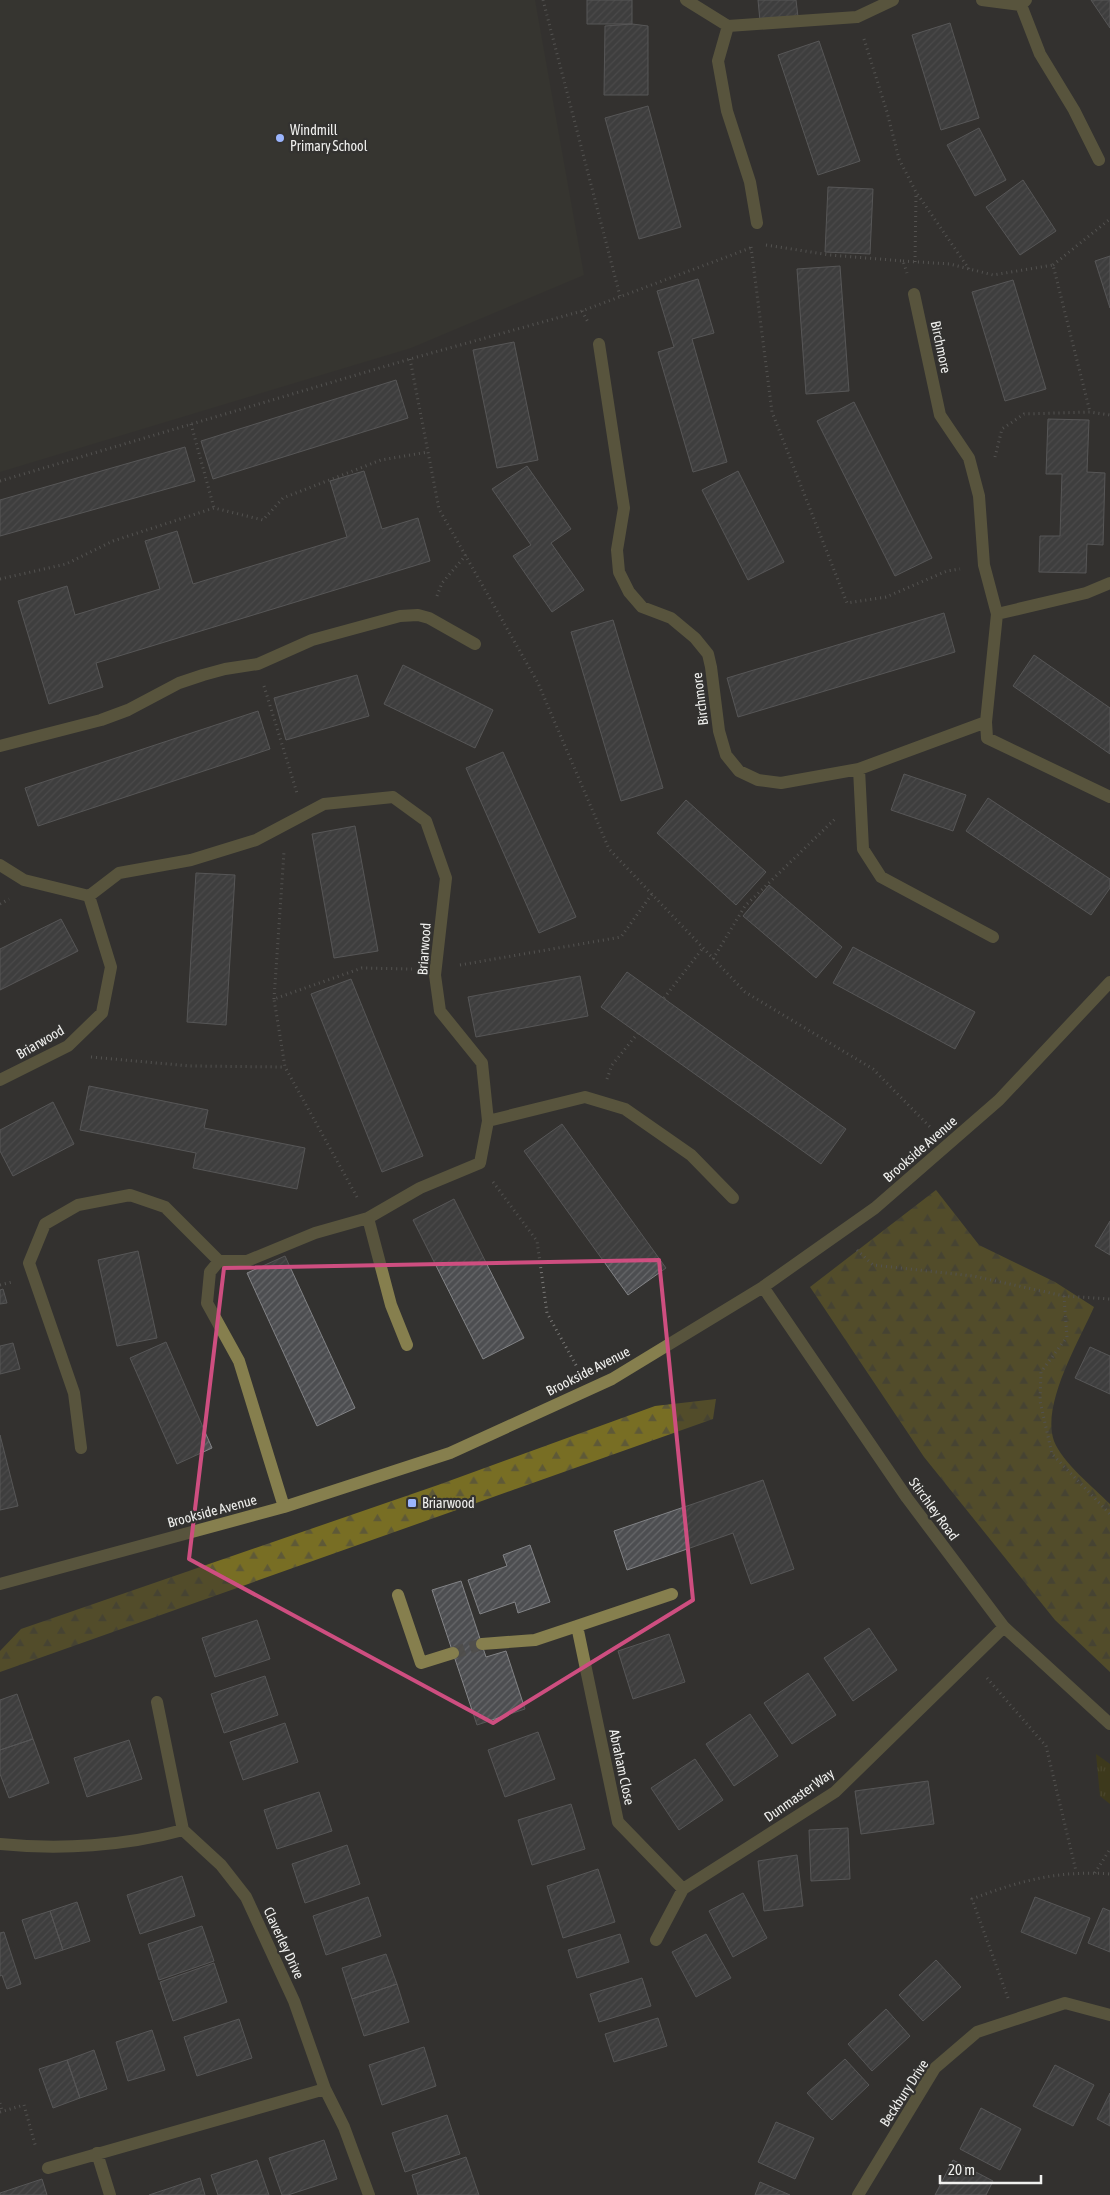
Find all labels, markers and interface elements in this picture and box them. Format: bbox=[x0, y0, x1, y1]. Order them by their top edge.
place label: Windmill Primary School bbox=[290, 122, 368, 154]
marker: Windmill Primary School bbox=[274, 132, 286, 144]
street label: Birchmore bbox=[928, 319, 954, 375]
street label: Birchmore bbox=[689, 672, 711, 726]
street label: Briarwood bbox=[414, 922, 434, 976]
street label: Briarwood bbox=[13, 1022, 67, 1062]
street label: Brookside Avenue bbox=[880, 1113, 960, 1185]
street label: Brookside Avenue bbox=[543, 1343, 633, 1399]
street label: Stirchley Road bbox=[906, 1475, 962, 1543]
street label: Brookside Avenue bbox=[166, 1491, 258, 1531]
place label: Briarwood bbox=[422, 1495, 475, 1511]
marker: Briarwood bbox=[406, 1497, 418, 1509]
street label: Abraham Close bbox=[606, 1728, 638, 1806]
street label: Dunmaster Way bbox=[761, 1765, 837, 1825]
street label: Claverley Drive bbox=[260, 1905, 308, 1981]
street label: Beckbury Drive bbox=[876, 2056, 932, 2130]
scale bar bbox=[940, 2152, 1041, 2184]
text: 20 m bbox=[948, 2161, 975, 2178]

